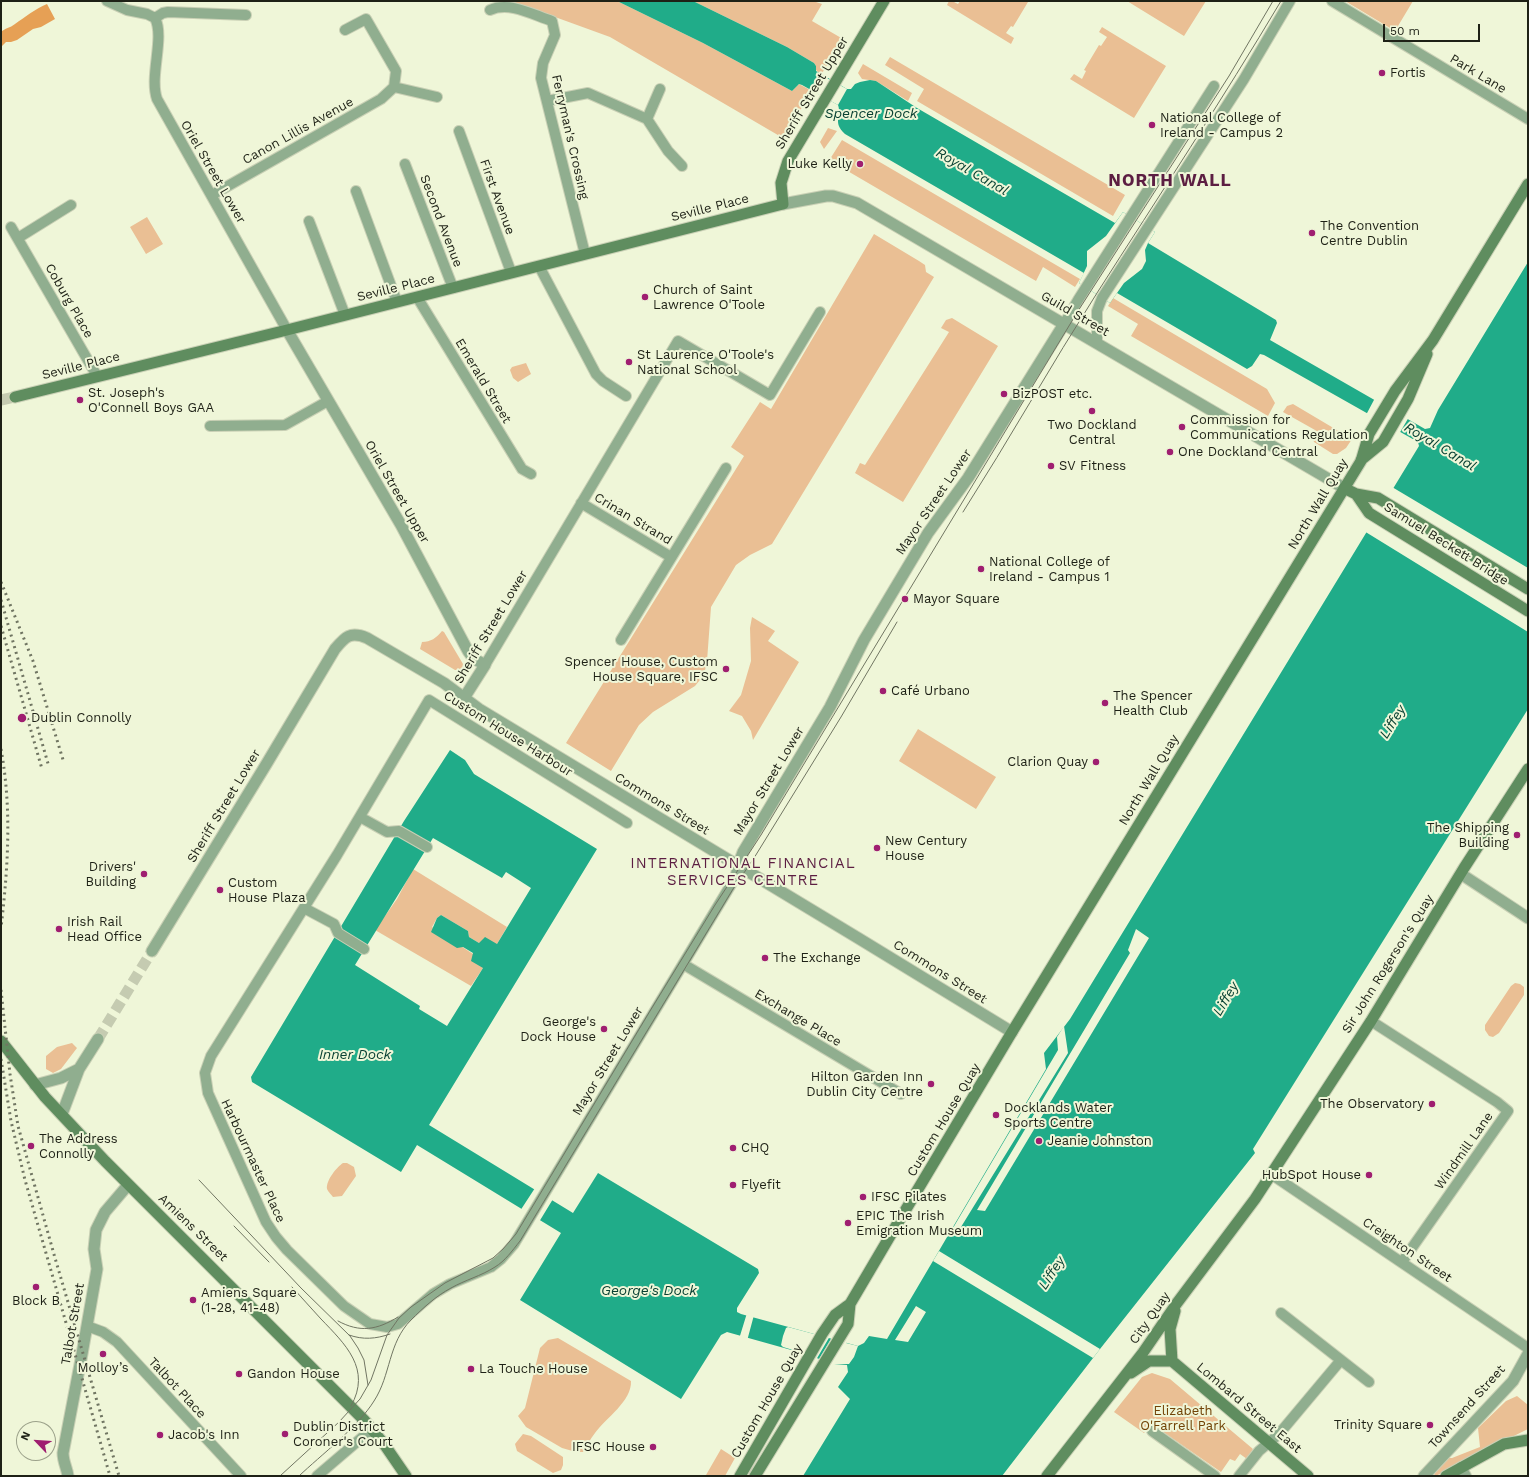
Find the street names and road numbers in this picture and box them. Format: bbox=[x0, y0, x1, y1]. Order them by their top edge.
street label: Sheriff Street Upper bbox=[772, 34, 852, 152]
street label: Park Lane bbox=[1447, 51, 1509, 97]
street label: Ferryman's Crossing bbox=[548, 73, 592, 201]
street label: Canon Lillis Avenue bbox=[240, 94, 356, 168]
street label: Oriel Street Lower bbox=[177, 118, 249, 226]
street label: First Avenue bbox=[476, 157, 518, 237]
street label: Second Avenue bbox=[416, 173, 466, 269]
street label: Seville Place bbox=[669, 191, 751, 225]
street label: Coburg Place bbox=[41, 261, 97, 341]
street label: Seville Place bbox=[355, 271, 437, 305]
street label: Guild Street bbox=[1038, 288, 1112, 340]
street label: Emerald Street bbox=[452, 336, 514, 426]
street label: Seville Place bbox=[40, 349, 122, 383]
street label: Oriel Street Upper bbox=[361, 438, 433, 546]
street label: Mayor Street Lower bbox=[893, 446, 975, 558]
street label: North Wall Quay bbox=[1285, 456, 1351, 552]
street label: Crinan Strand bbox=[591, 490, 675, 548]
street label: Samuel Beckett Bridge bbox=[1381, 499, 1511, 589]
street label: Sheriff Street Lower bbox=[451, 567, 531, 687]
street label: Custom House Harbour bbox=[441, 688, 575, 780]
street label: Mayor Street Lower bbox=[730, 724, 808, 838]
street label: North Wall Quay bbox=[1116, 732, 1182, 828]
street label: Sheriff Street Lower bbox=[184, 746, 264, 866]
street label: Commons Street bbox=[612, 770, 712, 838]
street label: Sir John Rogerson's Quay bbox=[1339, 892, 1437, 1036]
street label: Commons Street bbox=[890, 937, 990, 1007]
street label: Exchange Place bbox=[752, 986, 844, 1050]
street label: Mayor Street Lower bbox=[569, 1004, 647, 1118]
street label: Custom House Quay bbox=[904, 1061, 984, 1179]
street label: Harbourmaster Place bbox=[217, 1097, 289, 1225]
street label: Windmill Lane bbox=[1431, 1109, 1497, 1193]
street label: Amiens Street bbox=[155, 1191, 231, 1265]
street label: Creighton Street bbox=[1359, 1214, 1455, 1286]
street label: Talbot Street bbox=[58, 1282, 88, 1366]
street label: City Quay bbox=[1126, 1289, 1174, 1347]
street label: Custom House Quay bbox=[728, 1341, 806, 1461]
street label: Talbot Place bbox=[145, 1354, 209, 1422]
street label: Lombard Street East bbox=[1193, 1359, 1305, 1457]
street label: Townsend Street bbox=[1425, 1362, 1509, 1452]

